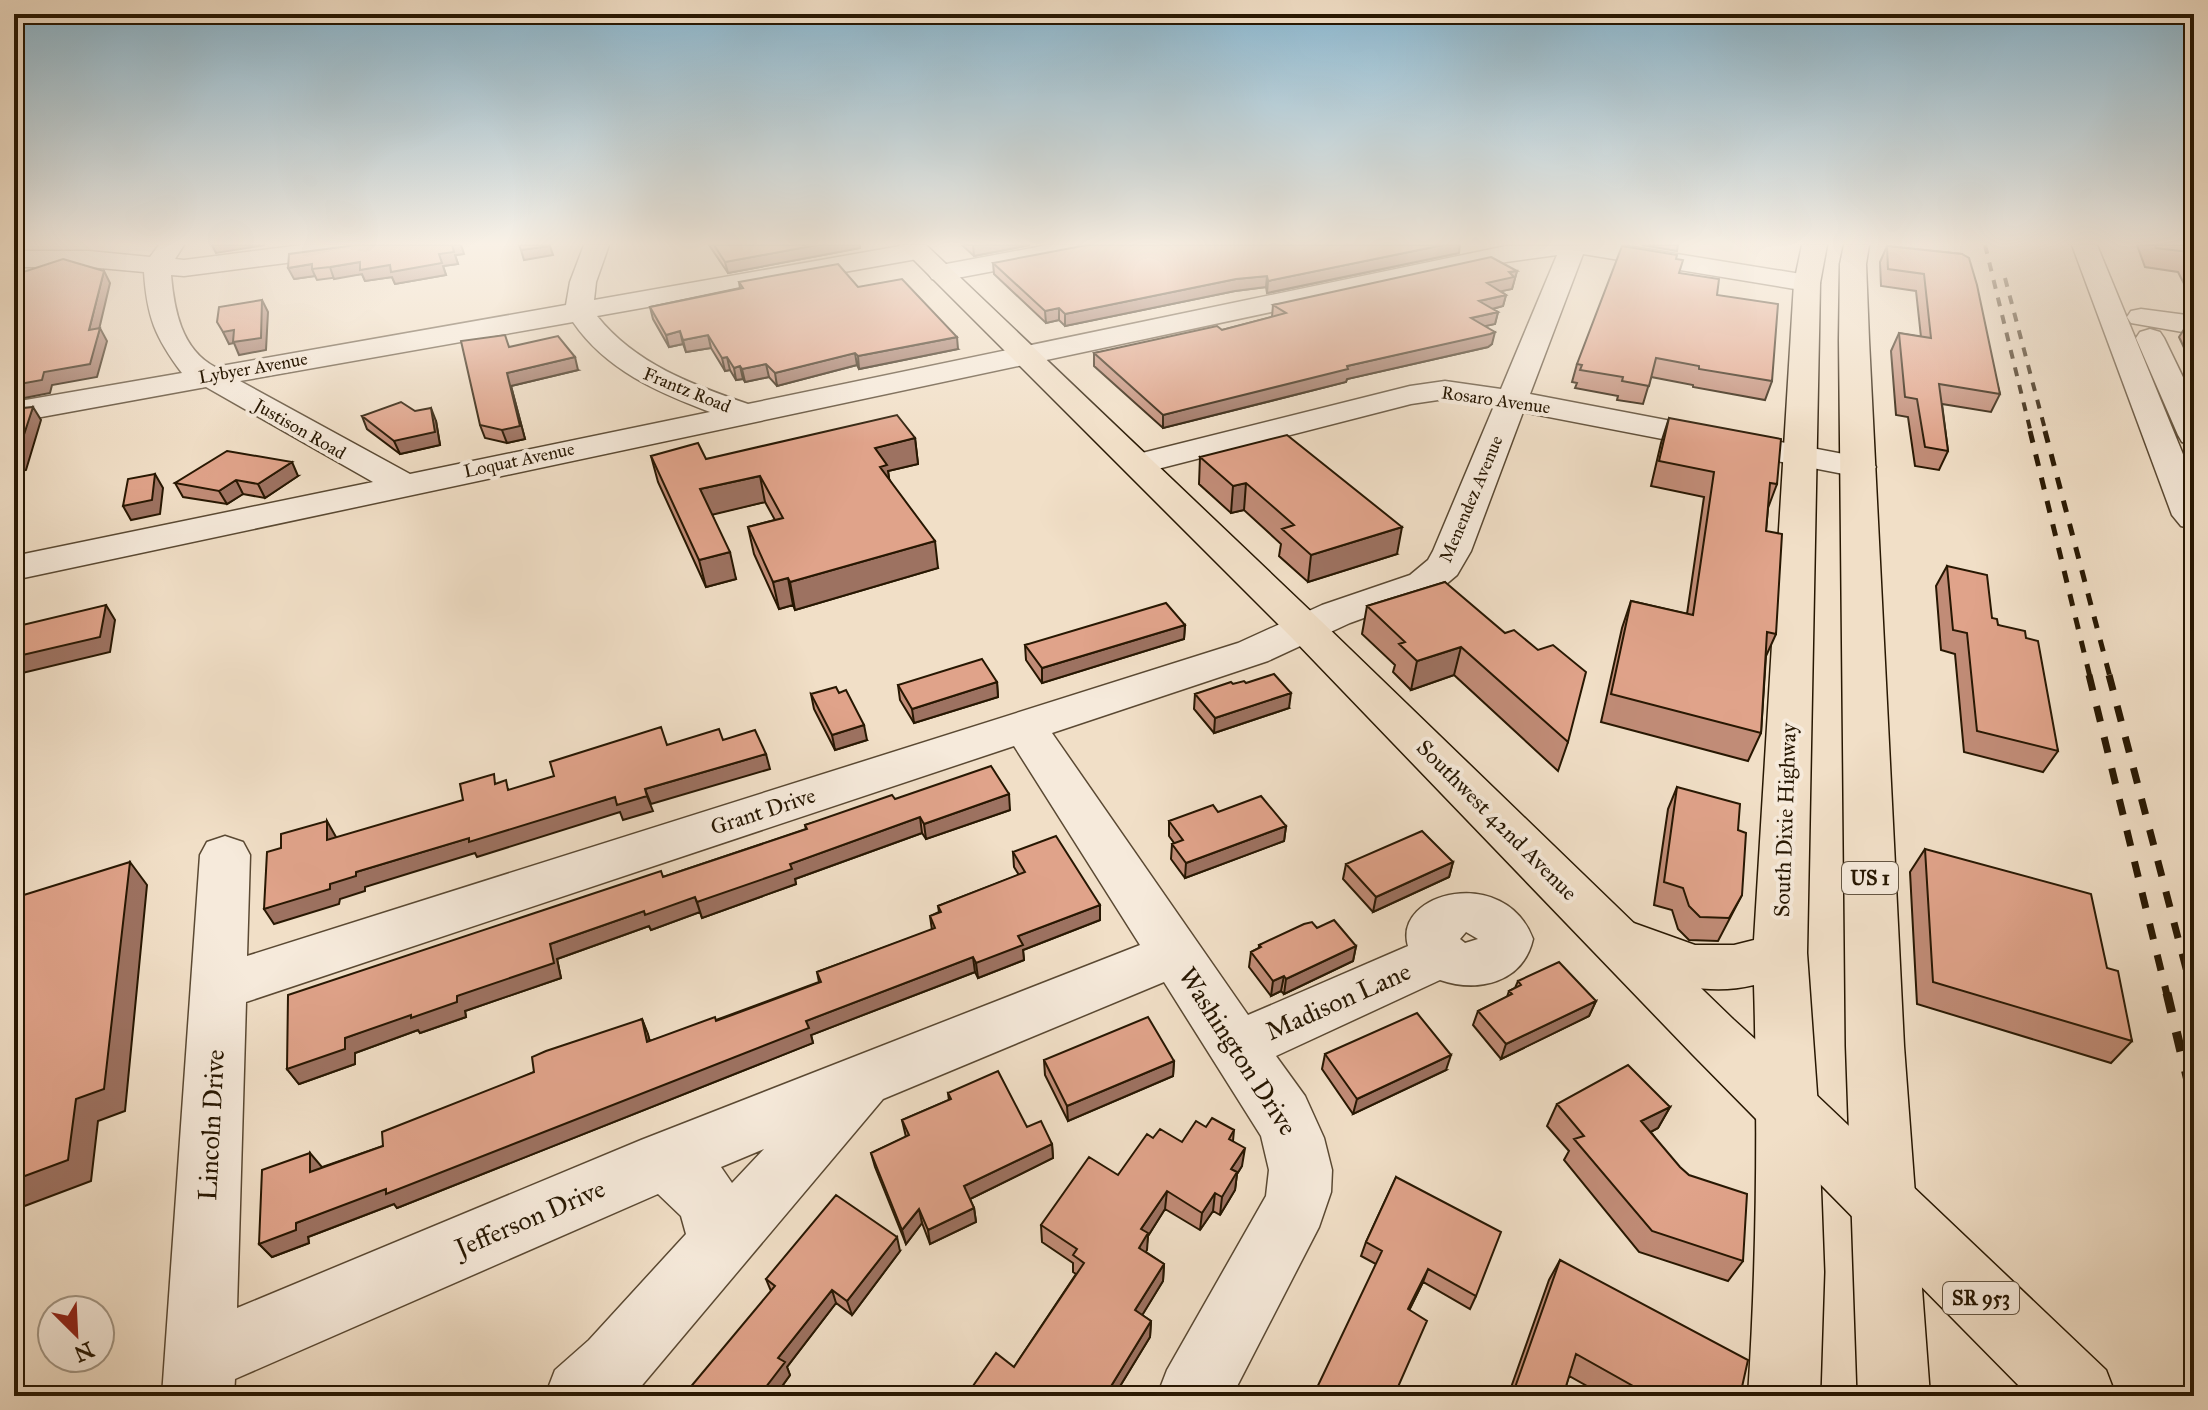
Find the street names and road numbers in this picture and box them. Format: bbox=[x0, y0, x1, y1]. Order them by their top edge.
street label: Lybyer Avenue bbox=[197, 348, 309, 388]
street label: Frantz Road bbox=[640, 363, 734, 417]
street label: Rosaro Avenue bbox=[1440, 381, 1552, 419]
street label: Justison Road bbox=[248, 393, 350, 465]
street label: Menendez Avenue bbox=[1434, 432, 1508, 566]
street label: Loquat Avenue bbox=[462, 438, 577, 483]
street label: South Dixie Highway bbox=[1768, 722, 1802, 918]
street label: Southwest 42nd Avenue bbox=[1411, 734, 1583, 906]
street label: Grant Drive bbox=[707, 781, 819, 841]
road number: US 1 bbox=[1842, 862, 1898, 894]
street label: Madison Lane bbox=[1260, 955, 1416, 1047]
street label: Washington Drive bbox=[1172, 961, 1304, 1141]
street label: Lincoln Drive bbox=[191, 1048, 231, 1201]
street label: Jefferson Drive bbox=[448, 1172, 610, 1265]
road number: SR 953 bbox=[1943, 1282, 2019, 1314]

